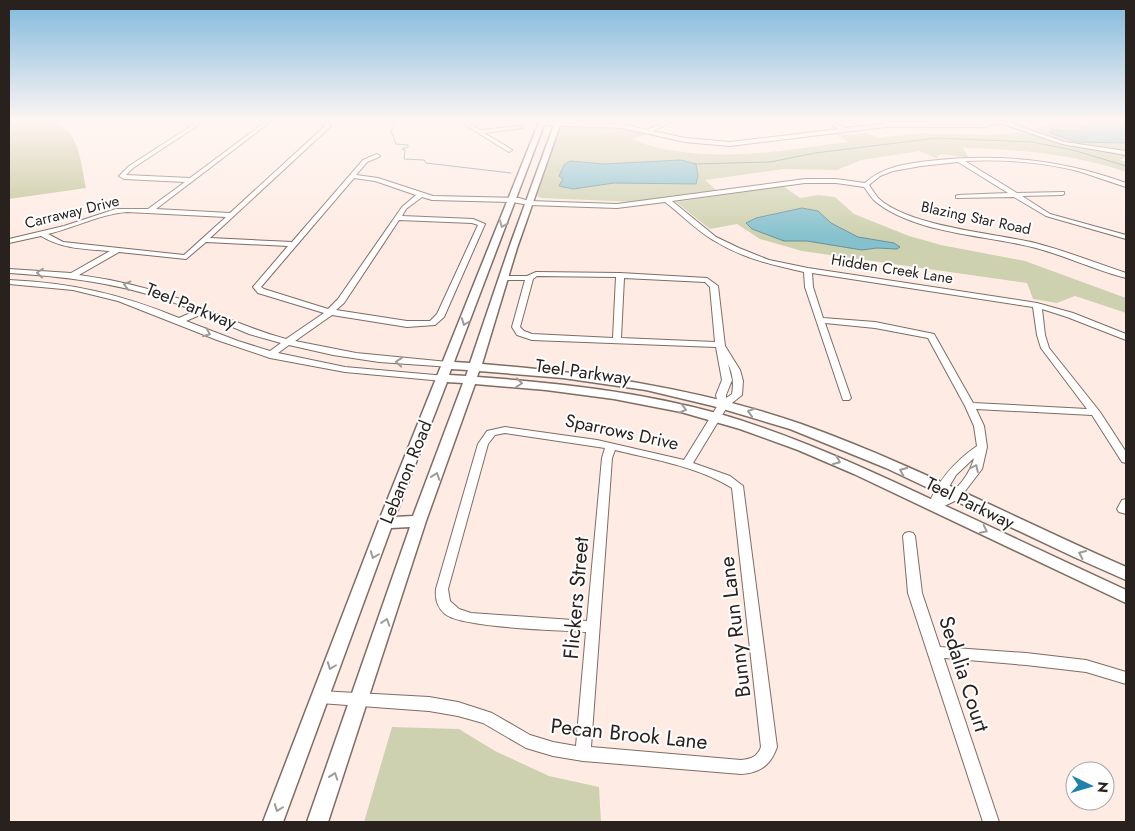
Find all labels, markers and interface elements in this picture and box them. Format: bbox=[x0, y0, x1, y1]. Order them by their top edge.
street label: Carraway Drive bbox=[22, 190, 122, 234]
street label: Blazing Star Road bbox=[919, 196, 1033, 240]
one-way arrow bbox=[499, 219, 509, 228]
street label: Hidden Creek Lane bbox=[829, 249, 955, 290]
one-way arrow bbox=[36, 267, 44, 278]
street label: Teel Parkway bbox=[142, 276, 240, 336]
one-way arrow bbox=[123, 281, 131, 291]
one-way arrow bbox=[461, 317, 471, 325]
one-way arrow bbox=[202, 327, 211, 337]
street label: Teel Parkway bbox=[534, 352, 632, 392]
one-way arrow bbox=[395, 357, 403, 368]
one-way arrow bbox=[515, 377, 523, 388]
one-way arrow bbox=[678, 403, 687, 414]
street label: Sparrows Drive bbox=[563, 407, 681, 457]
one-way arrow bbox=[748, 408, 756, 418]
street label: Lebanon Road bbox=[373, 416, 439, 528]
one-way arrow bbox=[832, 454, 841, 465]
one-way arrow bbox=[969, 465, 979, 474]
one-way arrow bbox=[899, 467, 908, 477]
street label: Teel Parkway bbox=[921, 470, 1019, 536]
one-way arrow bbox=[430, 472, 440, 480]
one-way arrow bbox=[979, 524, 988, 534]
street label: Flickers Street bbox=[556, 536, 596, 660]
one-way arrow bbox=[369, 550, 380, 559]
one-way arrow bbox=[1078, 550, 1087, 560]
street label: Bunny Run Lane bbox=[711, 555, 759, 699]
street label: Sedalia Court bbox=[931, 612, 997, 736]
one-way arrow bbox=[380, 618, 390, 627]
one-way arrow bbox=[327, 661, 338, 670]
street label: Pecan Brook Lane bbox=[549, 711, 709, 757]
north arrow bbox=[1065, 761, 1115, 811]
one-way arrow bbox=[328, 772, 338, 781]
text: N bbox=[1093, 781, 1113, 794]
one-way arrow bbox=[274, 803, 284, 812]

